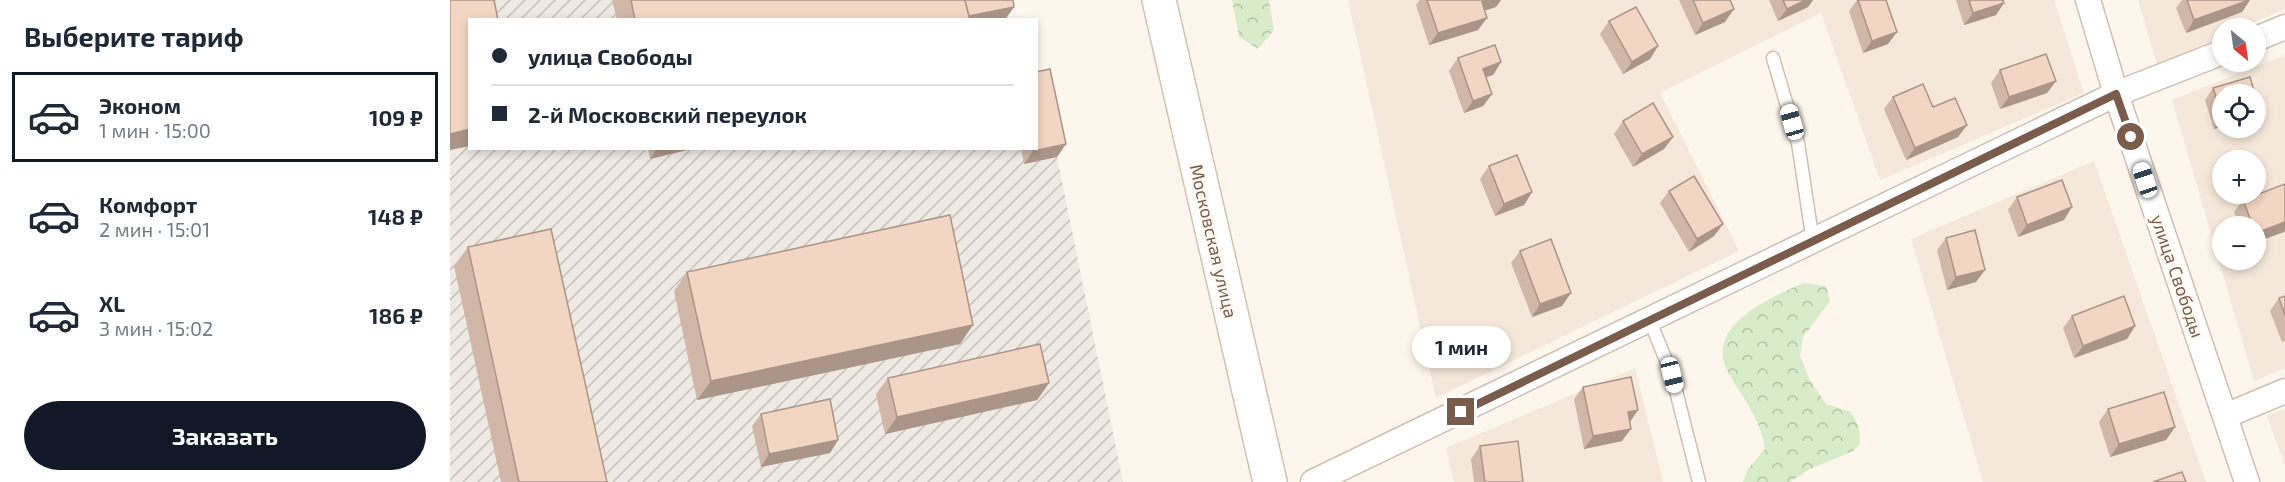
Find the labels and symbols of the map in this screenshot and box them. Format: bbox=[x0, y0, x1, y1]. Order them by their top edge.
north arrow bbox=[2212, 18, 2266, 72]
car bbox=[1778, 102, 1806, 142]
route start bbox=[2117, 123, 2144, 150]
car bbox=[2131, 160, 2159, 200]
street label: Московская улица bbox=[1186, 162, 1242, 320]
street label: улица Свободы bbox=[2147, 212, 2209, 340]
callout: 1 мин bbox=[1412, 325, 1510, 367]
car bbox=[1659, 355, 1685, 395]
route end bbox=[1447, 398, 1474, 425]

